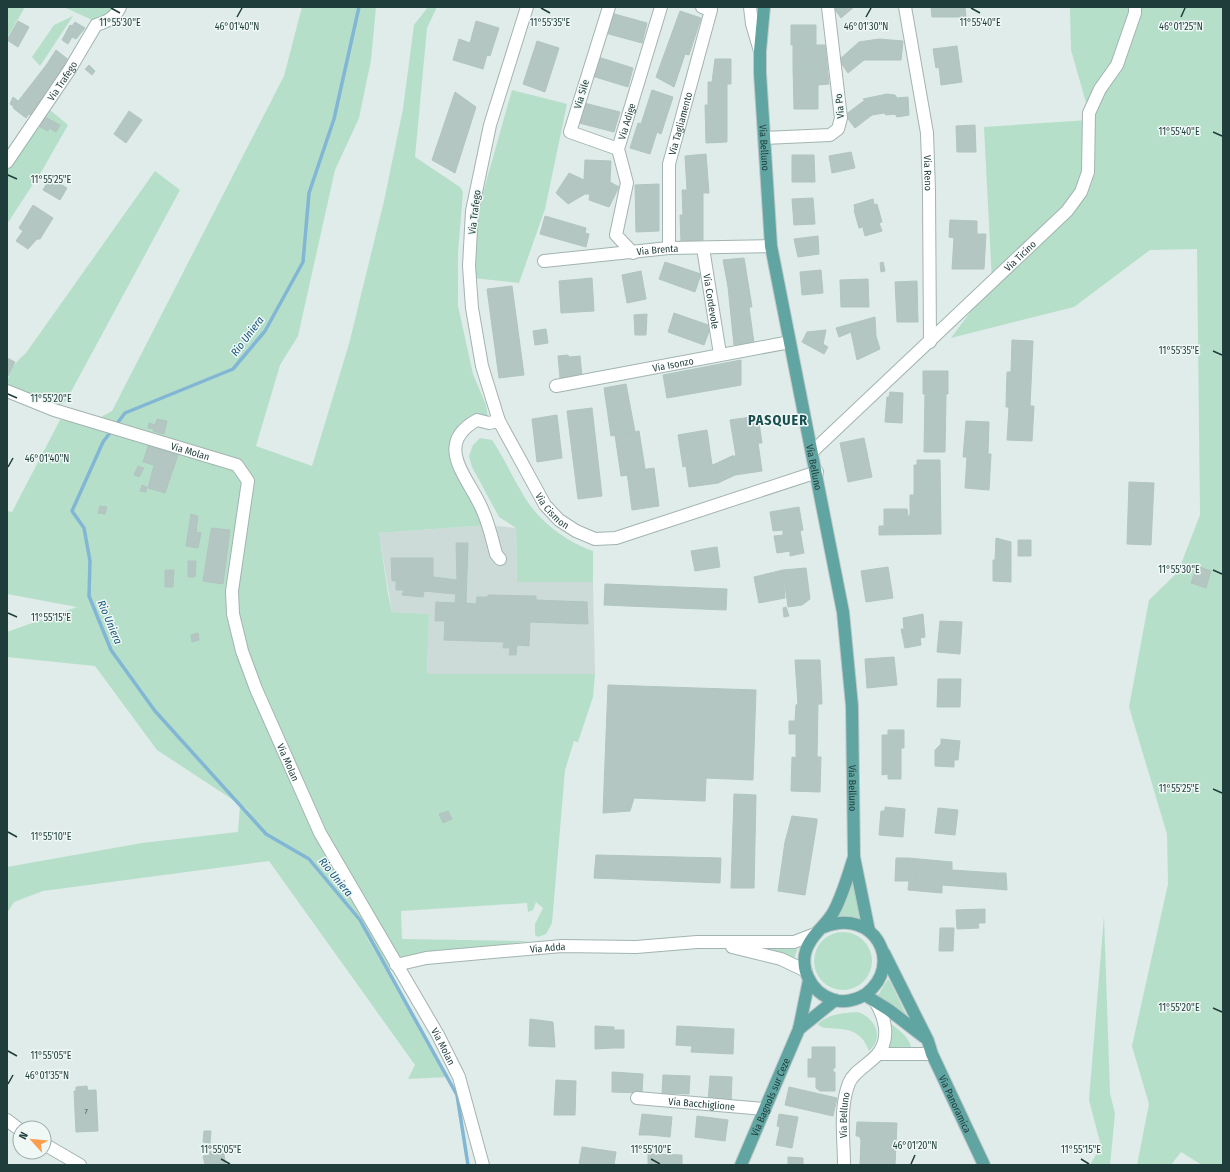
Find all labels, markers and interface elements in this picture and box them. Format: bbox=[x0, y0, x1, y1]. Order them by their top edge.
text: 11°55'30"E bbox=[99, 17, 141, 29]
text: 11°55'35"E bbox=[530, 17, 571, 29]
text: 11°55'40"E bbox=[959, 17, 1001, 29]
text: 46°01'40"N bbox=[215, 21, 259, 33]
text: 46°01'30"N bbox=[844, 21, 888, 33]
text: 46°01'25"N bbox=[1159, 21, 1203, 33]
street label: Via Trafego bbox=[45, 59, 80, 103]
street label: Via Sile bbox=[572, 78, 592, 110]
street label: Via Tagliamento bbox=[667, 91, 695, 157]
street label: Via Po bbox=[833, 93, 847, 119]
street label: Via Adige bbox=[616, 102, 639, 141]
street label: Via Belluno bbox=[756, 124, 771, 171]
text: 11°55'40"E bbox=[1158, 126, 1200, 138]
street label: Via Reno bbox=[921, 155, 934, 191]
text: 11°55'25"E bbox=[31, 174, 71, 186]
street label: Via Trafego bbox=[466, 189, 484, 235]
street label: Via Ticino bbox=[1002, 238, 1039, 274]
street label: Via Brenta bbox=[636, 243, 679, 258]
street label: Via Cordevole bbox=[700, 273, 721, 330]
water label: Rio Uniera bbox=[228, 314, 267, 359]
text: 11°55'35"E bbox=[1159, 345, 1200, 357]
street label: Via Isonzo bbox=[652, 355, 695, 375]
text: 11°55'20"E bbox=[30, 393, 72, 405]
district label: PASQUER bbox=[748, 412, 808, 429]
street label: Via Molan bbox=[169, 440, 211, 463]
street label: Via Belluno bbox=[803, 444, 824, 491]
text: 46°01'40"N bbox=[25, 453, 69, 465]
street label: Via Cismon bbox=[532, 491, 571, 532]
text: 11°55'30"E bbox=[1158, 564, 1200, 576]
water label: Rio Uniera bbox=[94, 598, 125, 646]
text: 11°55'15"E bbox=[31, 612, 71, 624]
street label: Via Molan bbox=[274, 742, 301, 783]
street label: Via Belluno bbox=[846, 765, 858, 811]
text: 11°55'25"E bbox=[1159, 783, 1199, 795]
text: 11°55'10"E bbox=[31, 831, 72, 843]
water label: Rio Uniera bbox=[316, 855, 355, 900]
street label: Via Adda bbox=[529, 941, 566, 956]
text: 11°55'20"E bbox=[1158, 1002, 1200, 1014]
street label: Via Molan bbox=[428, 1026, 457, 1067]
text: 11°55'05"E bbox=[30, 1050, 72, 1062]
street label: Via Bagnols sur Ceze bbox=[749, 1056, 793, 1138]
text: 46°01'35"N bbox=[25, 1070, 69, 1082]
street label: Via Panoramica bbox=[936, 1073, 973, 1135]
street label: Via Belluno bbox=[838, 1091, 853, 1138]
street label: Via Bacchiglione bbox=[668, 1096, 736, 1113]
house number: 7 bbox=[84, 1107, 88, 1116]
north arrow bbox=[12, 1120, 52, 1160]
text: N bbox=[16, 1130, 31, 1142]
text: 46°01'20"N bbox=[893, 1140, 937, 1152]
text: 11°55'05"E bbox=[200, 1144, 242, 1156]
text: 11°55'10"E bbox=[631, 1144, 672, 1156]
text: 11°55'15"E bbox=[1061, 1144, 1101, 1156]

